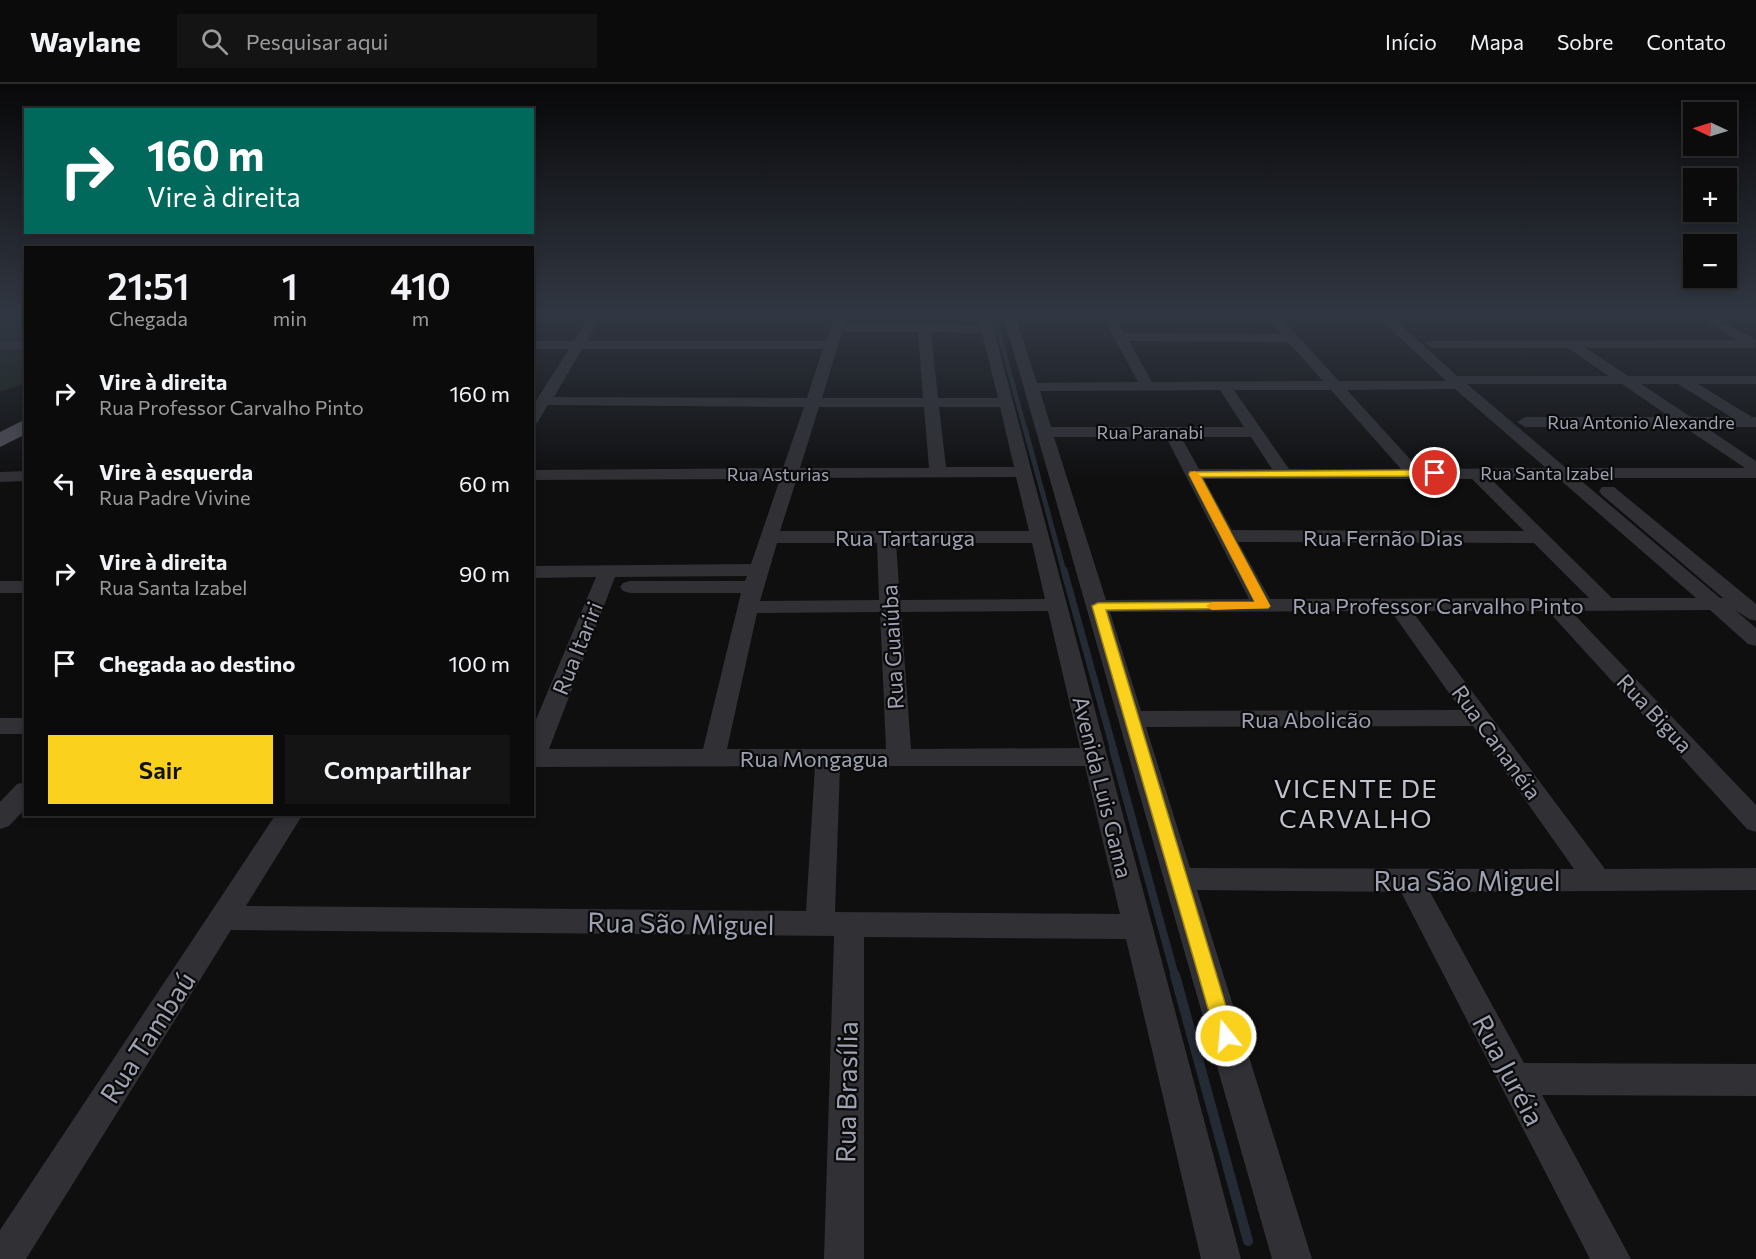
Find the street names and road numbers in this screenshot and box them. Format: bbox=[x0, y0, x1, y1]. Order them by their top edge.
street label: Rua Antonio Alexandre bbox=[1547, 411, 1735, 433]
street label: Rua Paranabi bbox=[1096, 421, 1204, 443]
street label: Rua Santa Izabel bbox=[1480, 462, 1614, 484]
street label: Rua Asturias bbox=[727, 463, 829, 485]
street label: Rua Tartaruga bbox=[835, 524, 975, 551]
street label: Rua Fernão Dias bbox=[1303, 524, 1463, 551]
street label: Rua Guaiúba bbox=[875, 584, 909, 710]
street label: Rua Professor Carvalho Pinto bbox=[1292, 592, 1584, 619]
street label: Rua Itariri bbox=[546, 597, 608, 699]
street label: Rua Bigua bbox=[1612, 668, 1698, 758]
street label: Rua Cananéia bbox=[1446, 680, 1548, 804]
street label: Avenida Luis Gama bbox=[1067, 693, 1139, 881]
street label: Rua Abolicão bbox=[1241, 706, 1371, 733]
street label: Rua Mongagua bbox=[740, 745, 888, 772]
street label: Rua São Miguel bbox=[1373, 864, 1561, 897]
street label: Rua São Miguel bbox=[587, 905, 775, 941]
street label: Rua Tambaú bbox=[92, 965, 202, 1109]
street label: Rua Juréia bbox=[1466, 1009, 1552, 1131]
street label: Rua Brasília bbox=[828, 1021, 864, 1163]

